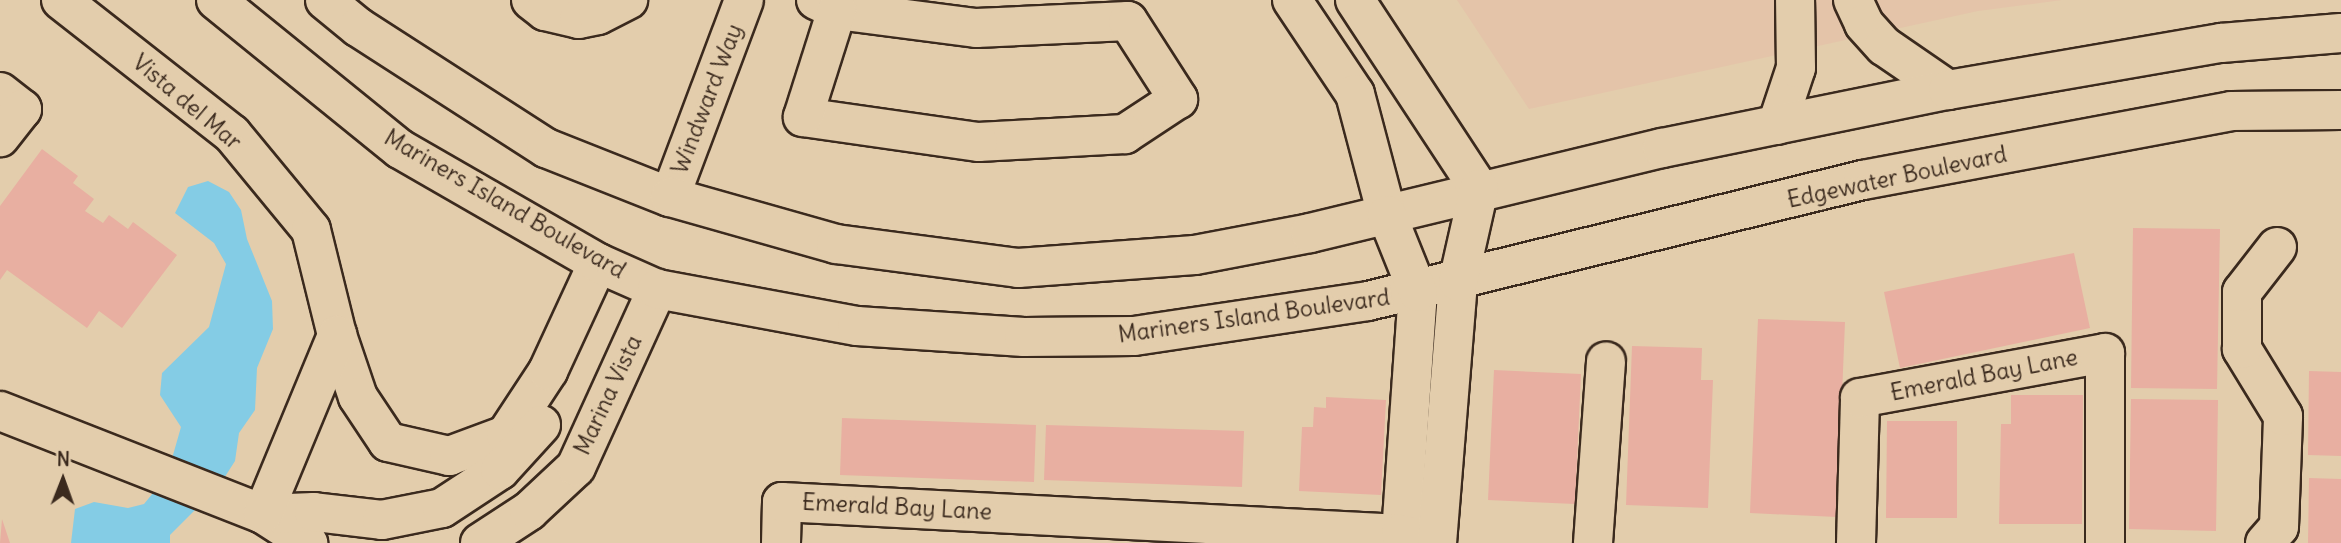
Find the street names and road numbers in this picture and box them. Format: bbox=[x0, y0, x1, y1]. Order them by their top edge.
street label: Windward Way bbox=[666, 20, 748, 178]
street label: Vista del Mar bbox=[127, 48, 247, 156]
street label: Mariners Island Boulevard bbox=[379, 124, 631, 284]
street label: Edgewater Boulevard bbox=[1785, 140, 2009, 214]
street label: Mariners Island Boulevard bbox=[1116, 283, 1392, 349]
street label: Marina Vista bbox=[568, 331, 648, 459]
street label: Emerald Bay Lane bbox=[1888, 343, 2080, 407]
street label: Emerald Bay Lane bbox=[801, 488, 993, 526]

